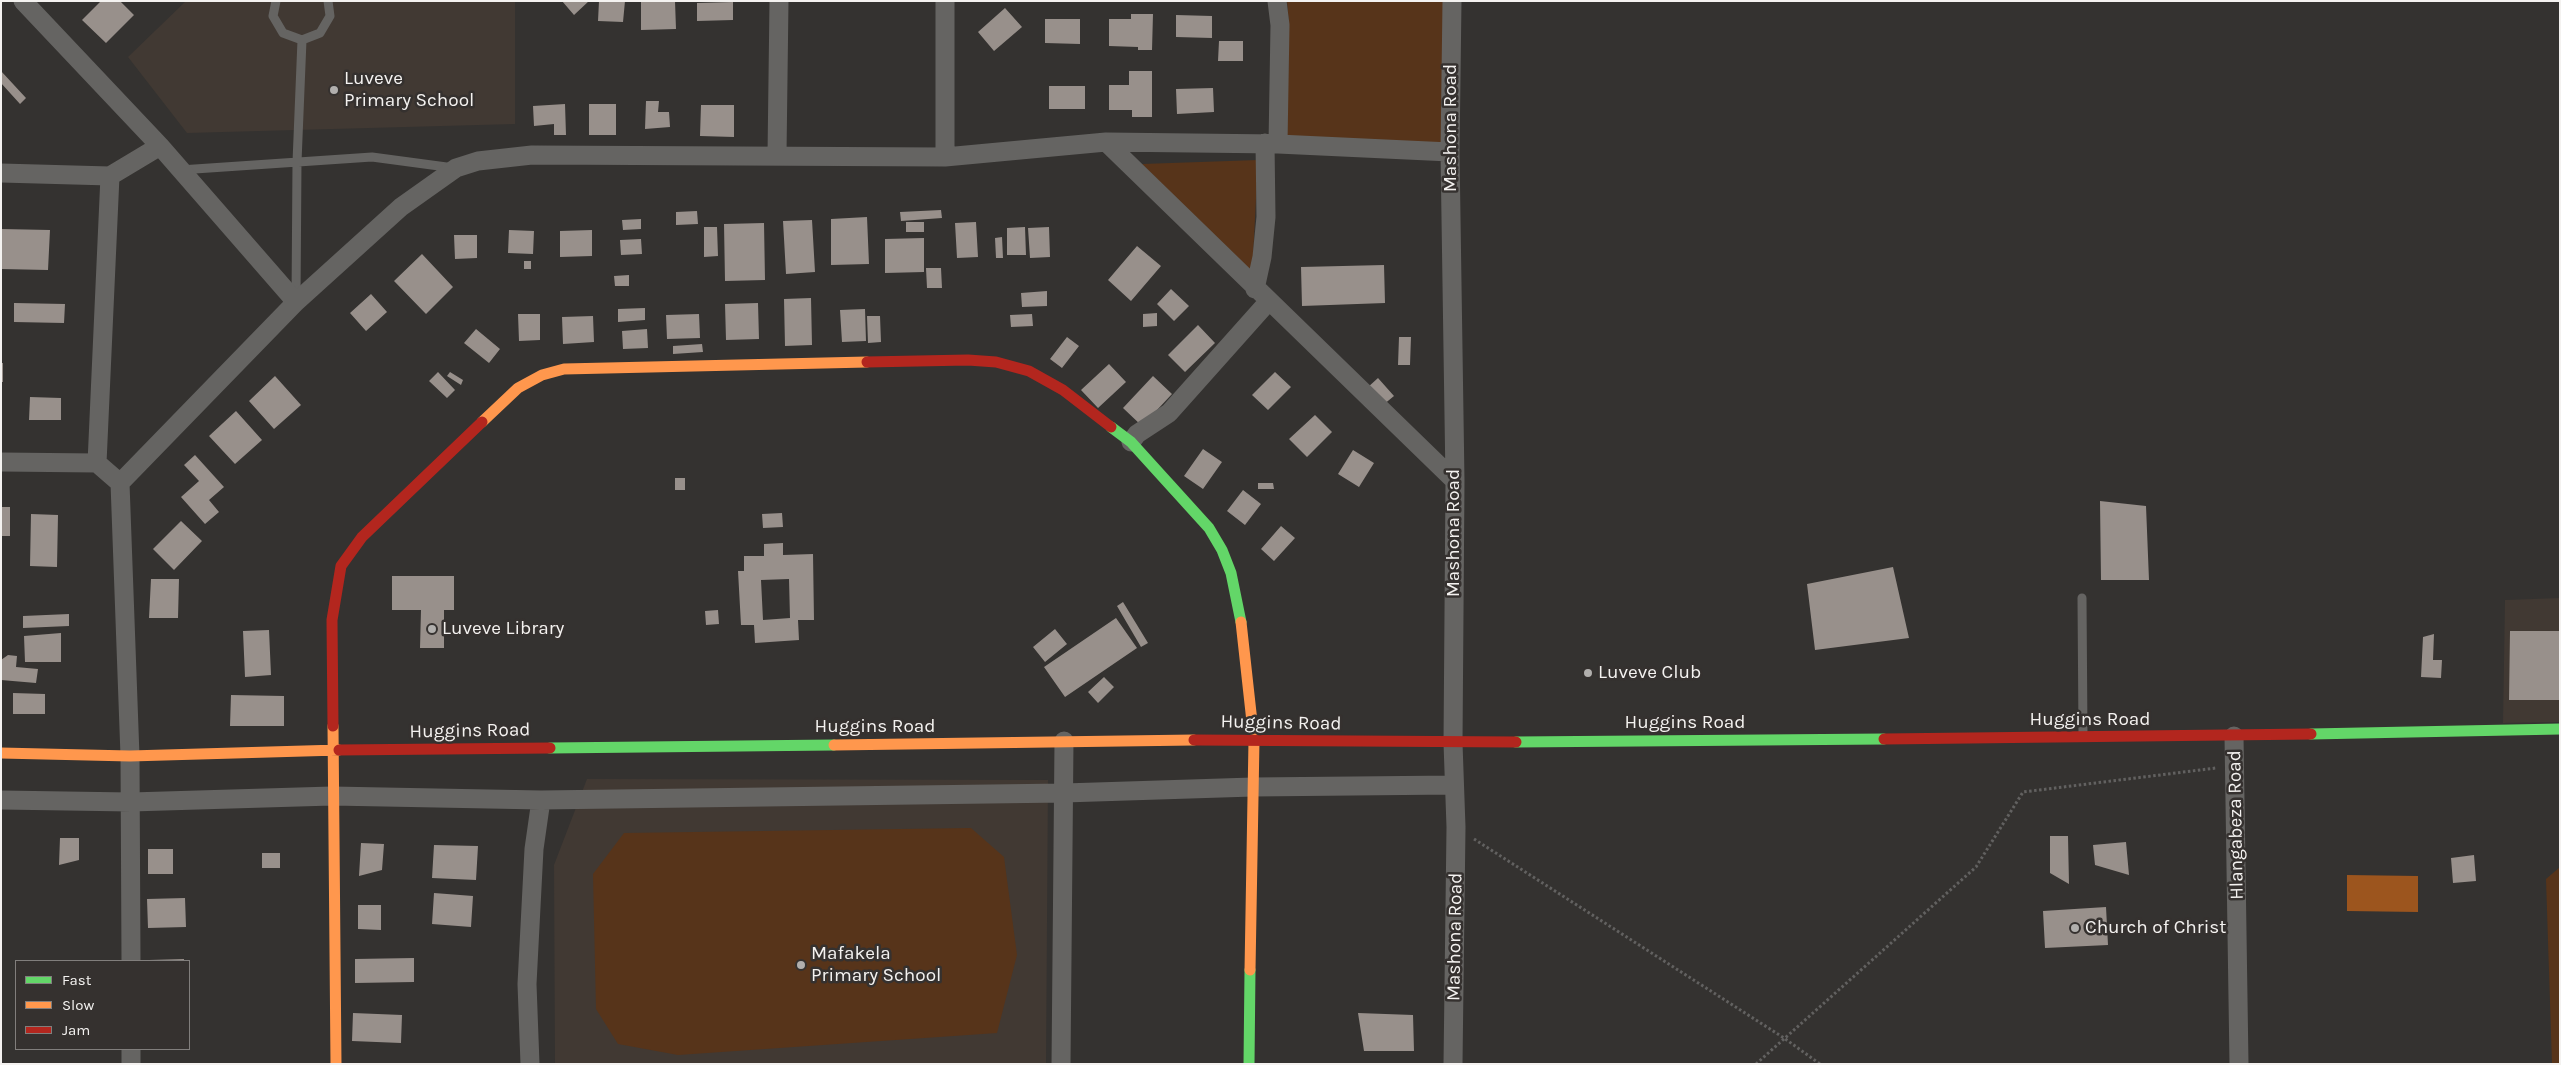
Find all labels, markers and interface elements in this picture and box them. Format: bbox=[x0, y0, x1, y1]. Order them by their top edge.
street label: Mashona Road bbox=[1440, 64, 1462, 192]
place label: Luveve Primary School bbox=[344, 68, 474, 112]
marker: Luveve Primary School bbox=[328, 84, 340, 96]
street label: Mashona Road bbox=[1443, 469, 1465, 597]
place label: Luveve Library bbox=[442, 618, 564, 640]
marker: Luveve Library bbox=[426, 623, 438, 635]
place label: Luveve Club bbox=[1598, 662, 1701, 684]
marker: Luveve Club bbox=[1582, 667, 1594, 679]
street label: Huggins Road bbox=[2029, 709, 2151, 731]
street label: Huggins Road bbox=[1220, 711, 1342, 735]
street label: Huggins Road bbox=[1624, 712, 1746, 734]
street label: Huggins Road bbox=[814, 716, 936, 738]
street label: Huggins Road bbox=[409, 719, 531, 743]
street label: Hlangabeza Road bbox=[2223, 750, 2249, 900]
street label: Mashona Road bbox=[1442, 873, 1468, 1001]
place label: Church of Christ bbox=[2085, 917, 2226, 939]
marker: Church of Christ bbox=[2069, 922, 2081, 934]
place label: Mafakela Primary School bbox=[811, 943, 941, 987]
marker: Mafakela Primary School bbox=[795, 959, 807, 971]
legend bbox=[15, 960, 190, 1050]
text: Fast bbox=[62, 971, 91, 989]
text: Slow bbox=[62, 996, 94, 1014]
text: Jam bbox=[62, 1021, 90, 1039]

